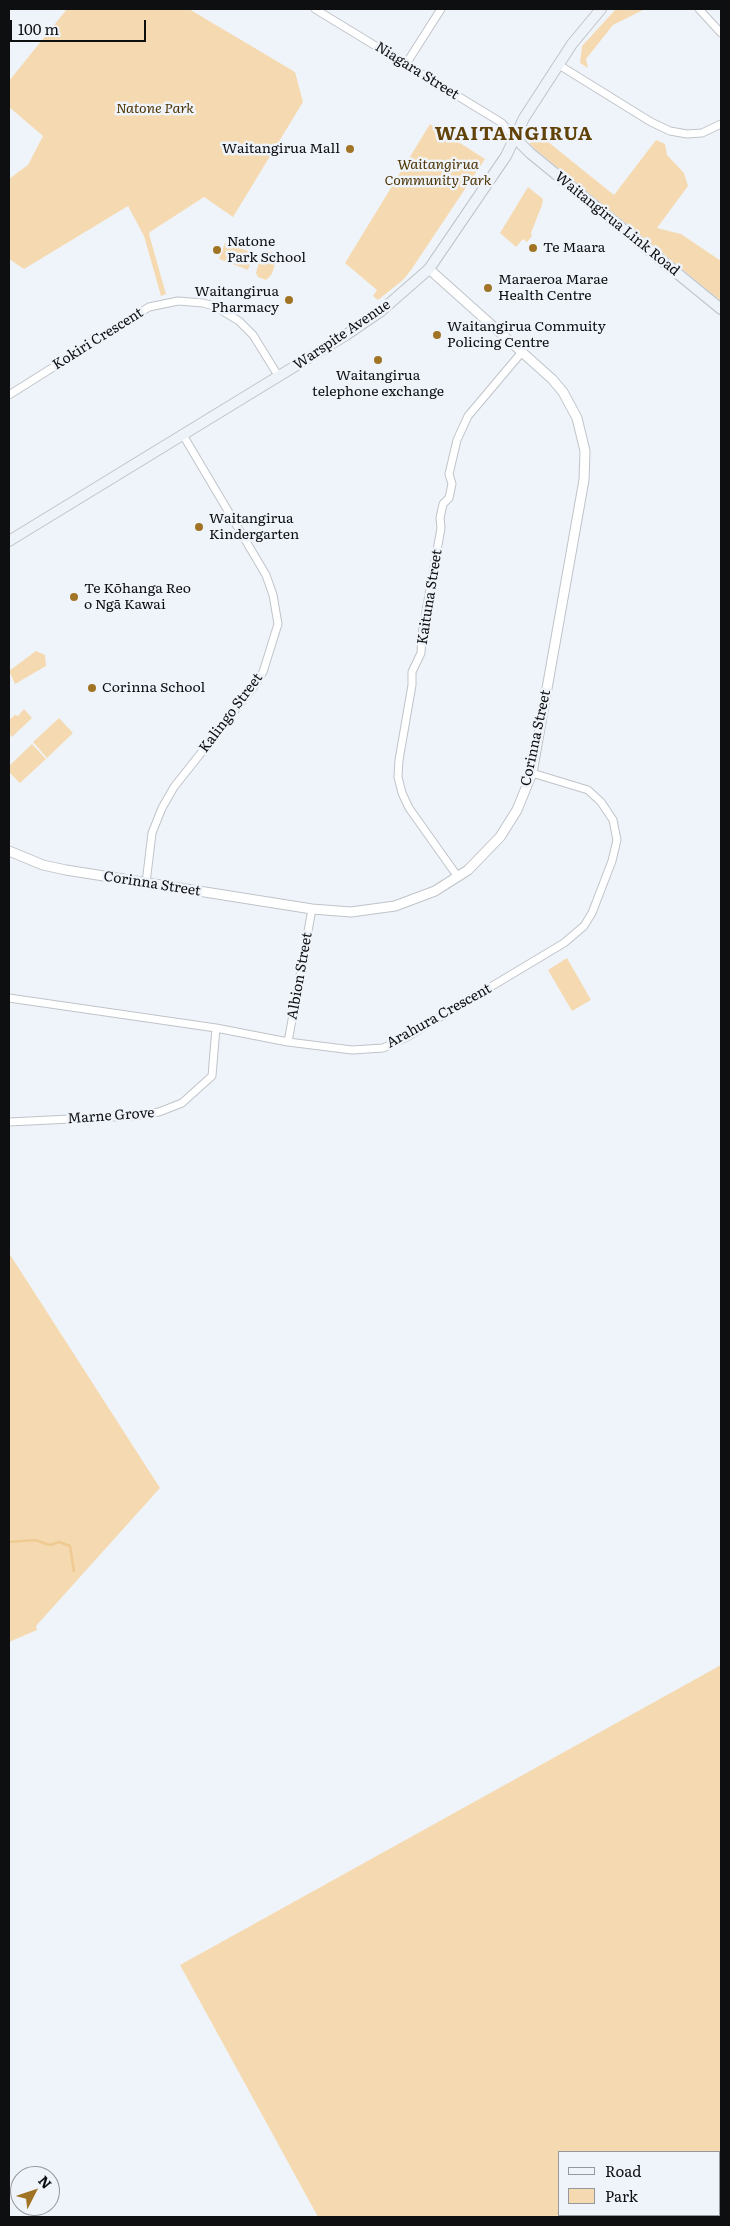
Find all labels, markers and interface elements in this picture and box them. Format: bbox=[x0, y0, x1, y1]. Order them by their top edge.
scale bar bbox=[12, 10, 149, 42]
text: 100 m bbox=[18, 17, 59, 40]
street label: Niagara Street bbox=[372, 39, 462, 103]
park label: Natone Park bbox=[116, 101, 194, 117]
district label: WAITANGIRUA bbox=[433, 123, 595, 145]
place label: Waitangirua Mall bbox=[222, 141, 340, 157]
marker: Waitangirua Mall bbox=[344, 143, 356, 155]
park label: Waitangirua Community Park bbox=[385, 157, 491, 190]
street label: Waitangirua Link Road bbox=[551, 169, 683, 279]
place label: Natone Park School bbox=[227, 234, 306, 266]
place label: Te Maara bbox=[543, 240, 605, 256]
marker: Te Maara bbox=[527, 242, 539, 254]
marker: Natone Park School bbox=[211, 244, 223, 256]
place label: Maraeroa Marae Health Centre bbox=[498, 272, 608, 304]
marker: Maraeroa Marae Health Centre bbox=[482, 282, 494, 294]
place label: Waitangirua Pharmacy bbox=[194, 284, 279, 316]
marker: Waitangirua Pharmacy bbox=[283, 294, 295, 306]
street label: Warspite Avenue bbox=[290, 296, 394, 374]
street label: Kokiri Crescent bbox=[50, 304, 146, 374]
place label: Waitangirua Commuity Policing Centre bbox=[447, 319, 606, 352]
marker: Waitangirua Commuity Policing Centre bbox=[431, 329, 443, 341]
marker: Waitangirua telephone exchange bbox=[372, 354, 384, 366]
place label: Waitangirua telephone exchange bbox=[312, 368, 444, 401]
place label: Waitangirua Kindergarten bbox=[209, 511, 299, 544]
marker: Waitangirua Kindergarten bbox=[193, 521, 205, 533]
street label: Kaituna Street bbox=[414, 548, 446, 646]
place label: Te Kōhanga Reo o Ngā Kawai bbox=[84, 581, 191, 614]
marker: Te Kōhanga Reo o Ngā Kawai bbox=[68, 591, 80, 603]
street label: Kalingo Street bbox=[196, 670, 266, 756]
place label: Corinna School bbox=[102, 680, 205, 696]
marker: Corinna School bbox=[86, 682, 98, 694]
street label: Corinna Street bbox=[518, 688, 554, 788]
street label: Corinna Street bbox=[102, 868, 202, 900]
street label: Albion Street bbox=[284, 931, 316, 1021]
street label: Arahura Crescent bbox=[384, 980, 494, 1052]
street label: Marne Grove bbox=[67, 1105, 155, 1127]
legend bbox=[558, 2151, 720, 2216]
text: Road bbox=[605, 2159, 641, 2182]
north arrow bbox=[10, 2166, 60, 2216]
text: N bbox=[34, 2171, 57, 2193]
text: Park bbox=[605, 2184, 638, 2207]

